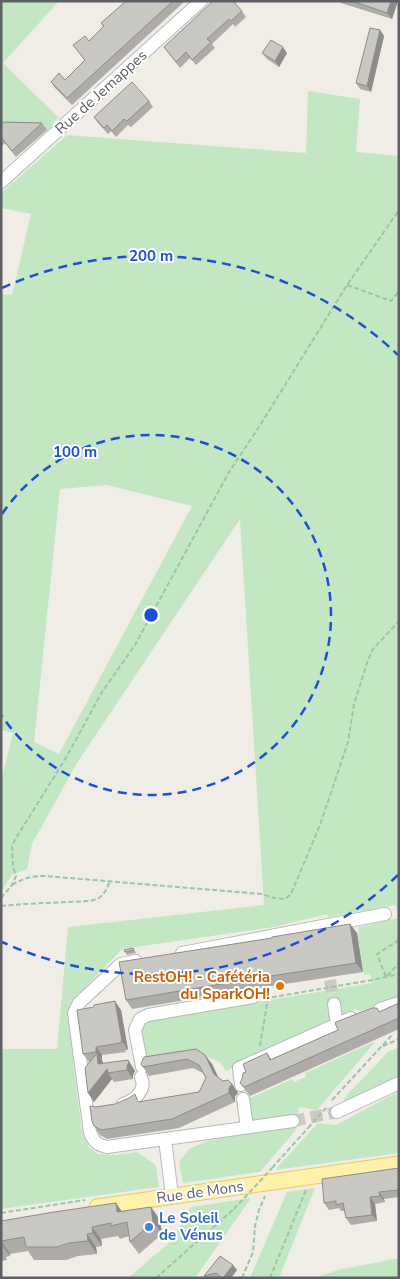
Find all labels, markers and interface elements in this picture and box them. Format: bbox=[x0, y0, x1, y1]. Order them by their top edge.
street label: Rue de Jemappes bbox=[51, 45, 151, 139]
text: 200 m bbox=[129, 246, 173, 266]
text: 100 m bbox=[53, 442, 97, 462]
centre of rings bbox=[142, 606, 160, 624]
place label: RestOH! - Cafétéria du SparkOH! bbox=[134, 967, 270, 1004]
marker: RestOH! - Cafétéria du SparkOH! bbox=[274, 980, 286, 992]
street label: Rue de Mons bbox=[155, 1176, 245, 1208]
place label: Le Soleil de Vénus bbox=[159, 1208, 223, 1245]
marker: Le Soleil de Vénus bbox=[143, 1221, 155, 1233]

